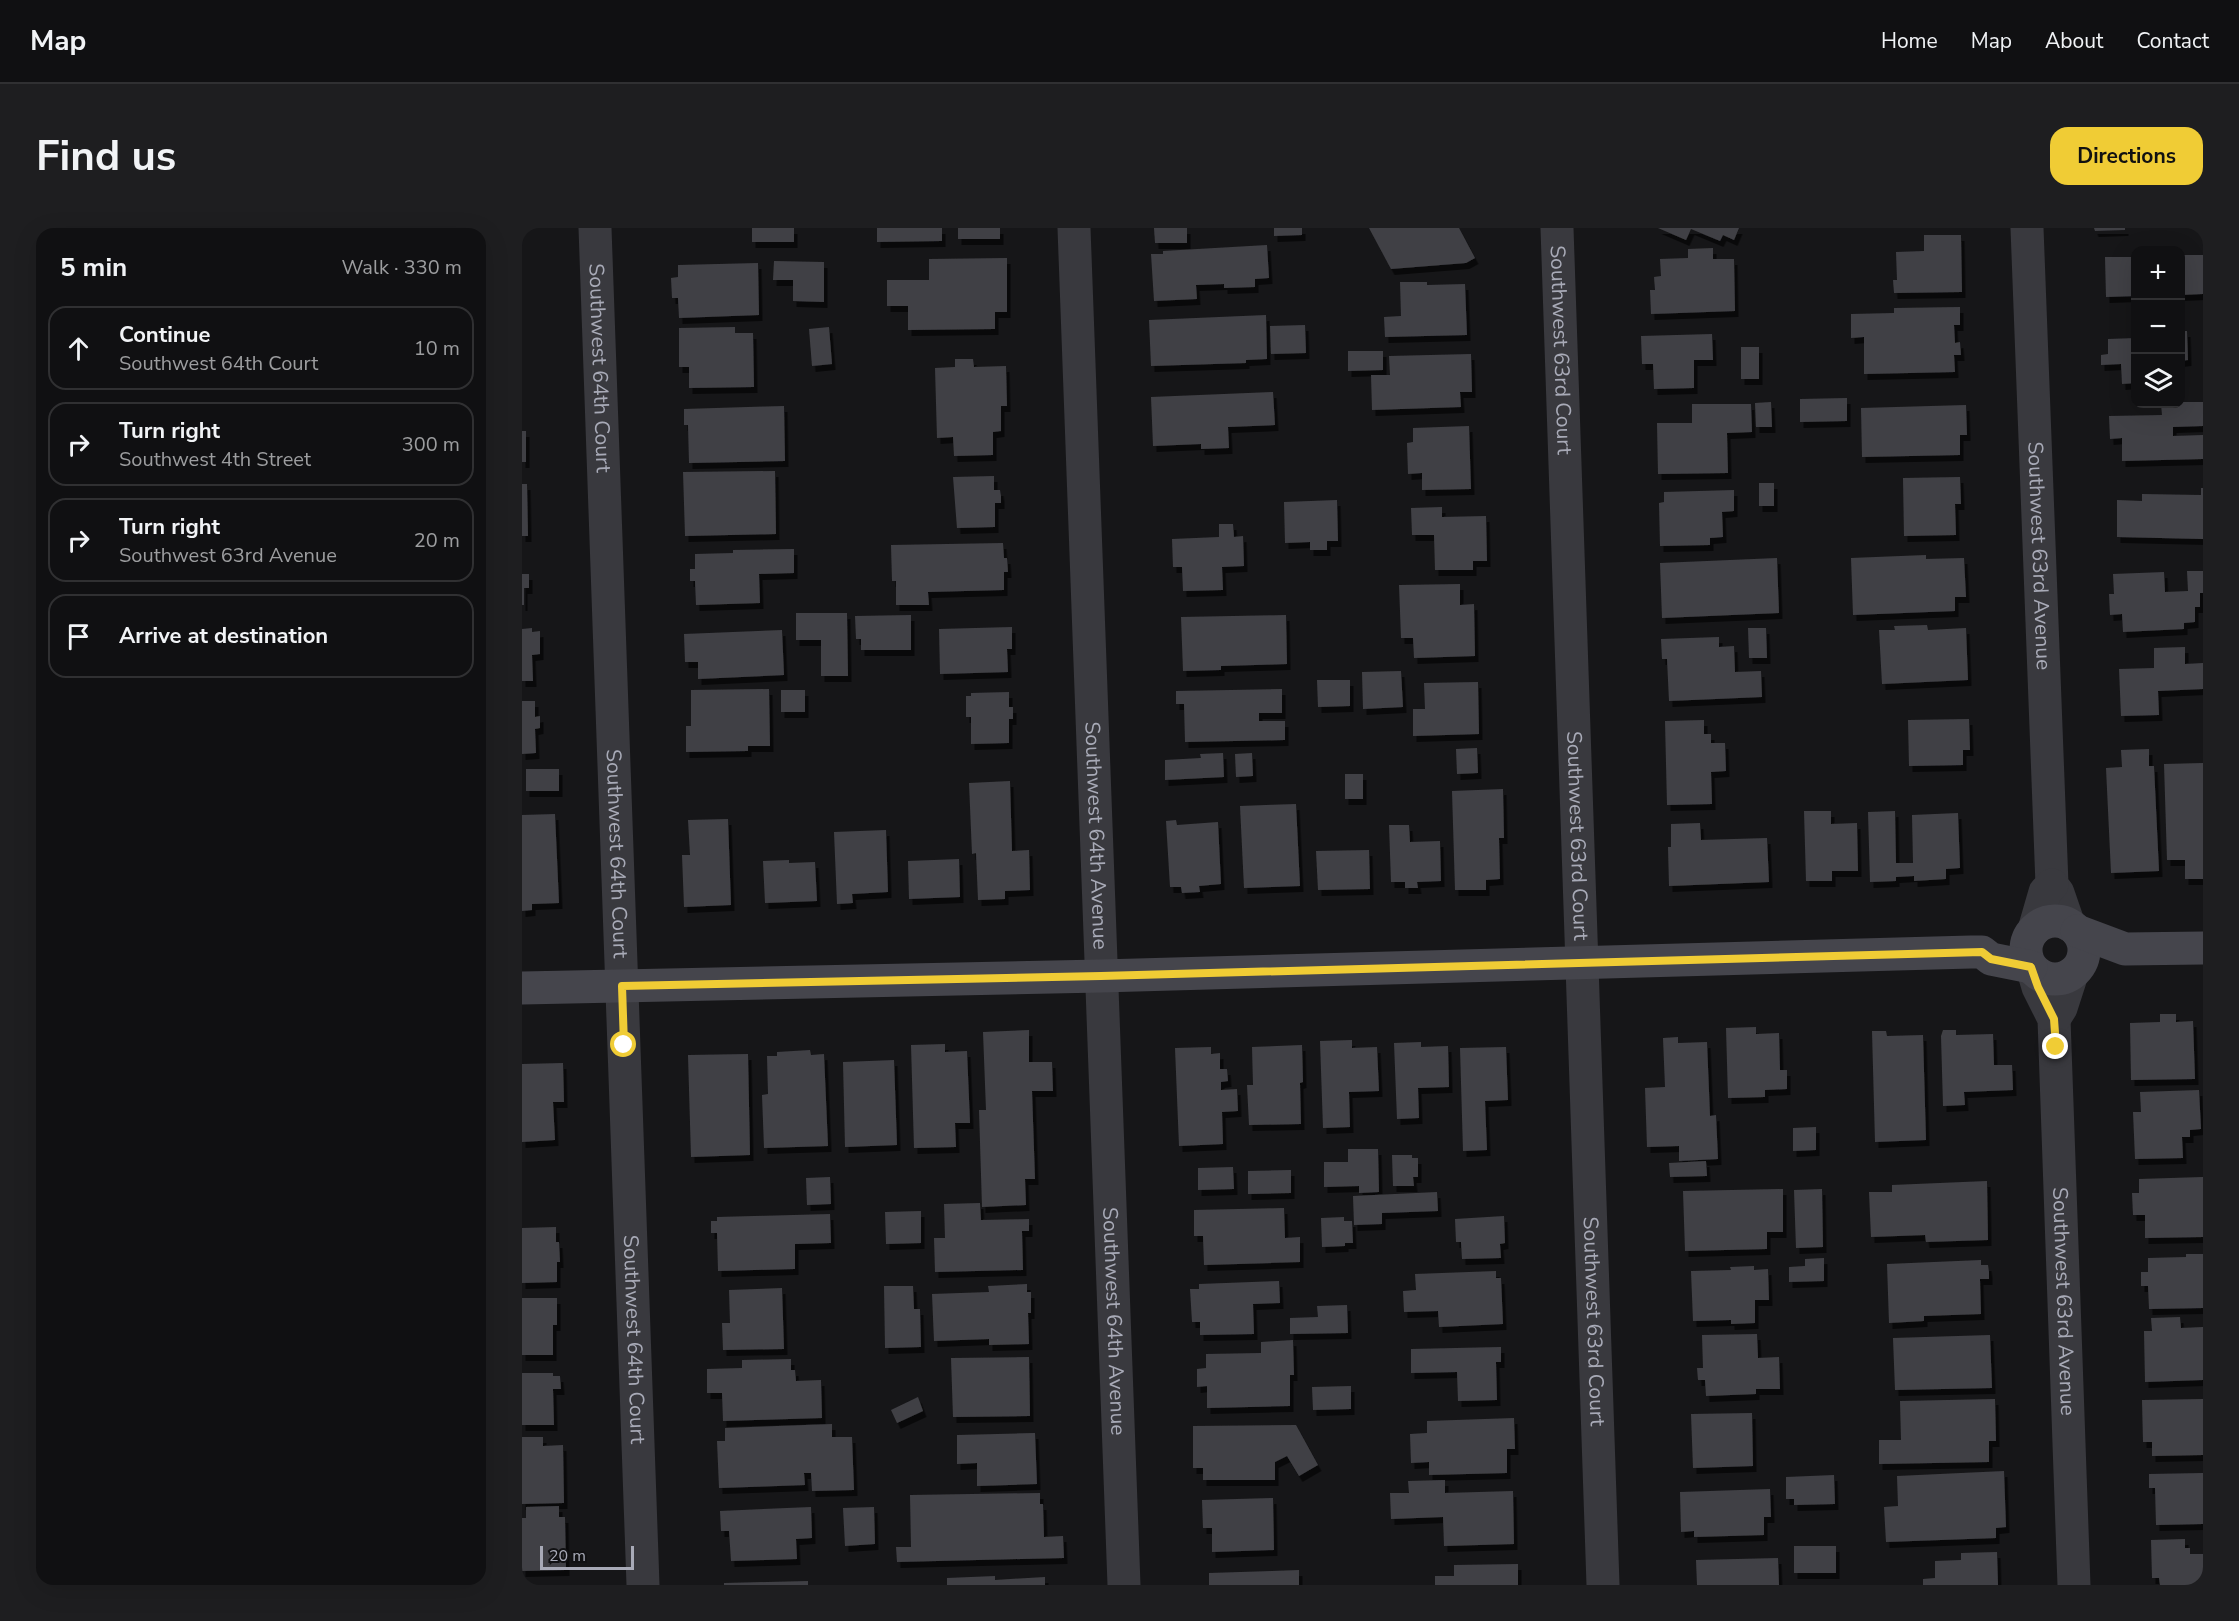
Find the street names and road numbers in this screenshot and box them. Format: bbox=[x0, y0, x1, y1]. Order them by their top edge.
street label: Southwest 63rd Court bbox=[1544, 245, 1579, 456]
street label: Southwest 64th Court bbox=[582, 263, 618, 474]
street label: Southwest 63rd Avenue bbox=[2021, 441, 2058, 671]
street label: Southwest 64th Avenue bbox=[1078, 721, 1115, 950]
street label: Southwest 63rd Court bbox=[1560, 730, 1595, 942]
street label: Southwest 64th Court bbox=[599, 749, 635, 959]
street label: Southwest 63rd Avenue bbox=[2046, 1186, 2082, 1416]
street label: Southwest 64th Avenue bbox=[1096, 1207, 1132, 1436]
street label: Southwest 63rd Court bbox=[1577, 1216, 1612, 1427]
street label: Southwest 64th Court bbox=[617, 1234, 652, 1445]

